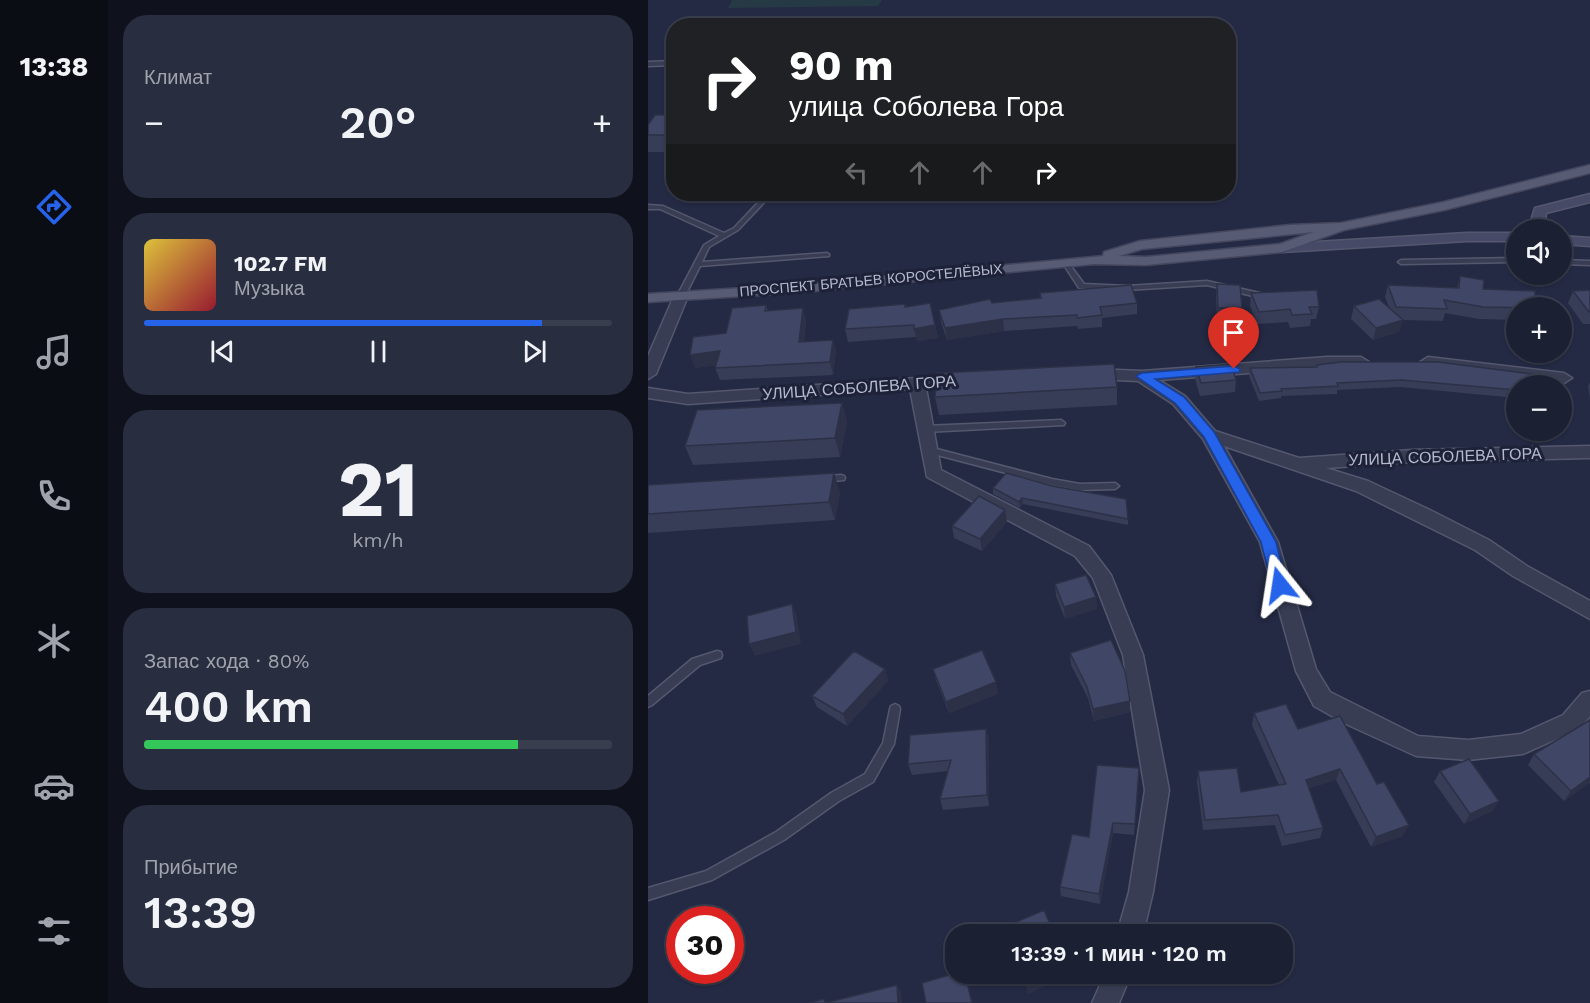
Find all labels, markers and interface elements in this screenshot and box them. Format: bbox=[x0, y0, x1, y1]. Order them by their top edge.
text: 90 m bbox=[789, 41, 893, 90]
icon: right bbox=[690, 42, 768, 120]
text: 13:38 bbox=[20, 51, 88, 83]
text: Климат bbox=[144, 65, 212, 89]
text: улица Соболева Гора bbox=[789, 91, 1064, 123]
text: 20° bbox=[340, 96, 416, 149]
text: − bbox=[144, 103, 164, 142]
text: + bbox=[592, 103, 612, 142]
icon: left bbox=[840, 156, 873, 189]
icon: ahead bbox=[903, 156, 936, 189]
icon: ahead bbox=[966, 156, 999, 189]
icon: right bbox=[1029, 156, 1062, 189]
icon: directions bbox=[33, 186, 75, 228]
map controls bbox=[1506, 219, 1572, 441]
button: sound bbox=[1506, 219, 1572, 285]
text: 102.7 FM bbox=[234, 251, 327, 276]
street label: ПРОСПЕКТ БРАТЬЕВ КОРОСТЕЛЁВЫХ bbox=[739, 260, 1004, 299]
text: Музыка bbox=[234, 276, 305, 300]
button: + bbox=[1506, 297, 1572, 363]
pin bbox=[1208, 307, 1259, 369]
icon: arrive bbox=[1217, 316, 1250, 349]
icon: music bbox=[33, 331, 75, 373]
icon: previous bbox=[206, 335, 239, 368]
icon: pause bbox=[362, 335, 395, 368]
icon: next bbox=[518, 335, 551, 368]
street label: УЛИЦА СОБОЛЕВА ГОРА bbox=[762, 371, 957, 404]
button: − bbox=[1506, 375, 1572, 441]
text: 21 bbox=[338, 443, 418, 535]
street label: УЛИЦА СОБОЛЕВА ГОРА bbox=[1348, 444, 1542, 469]
icon: phone bbox=[33, 475, 75, 517]
text: km/h bbox=[352, 528, 404, 552]
position arrow bbox=[1248, 553, 1312, 617]
icon: climate bbox=[33, 620, 75, 662]
text: Запас хода · 80% bbox=[144, 649, 309, 673]
text: 400 km bbox=[144, 680, 313, 733]
icon: car bbox=[33, 765, 75, 807]
text: Прибытие bbox=[144, 855, 238, 879]
text: 13:39 bbox=[144, 886, 257, 939]
speed limit sign: 30 bbox=[666, 906, 744, 984]
icon: filters bbox=[33, 910, 75, 952]
text: 13:39 · 1 мин · 120 m bbox=[1011, 941, 1227, 966]

